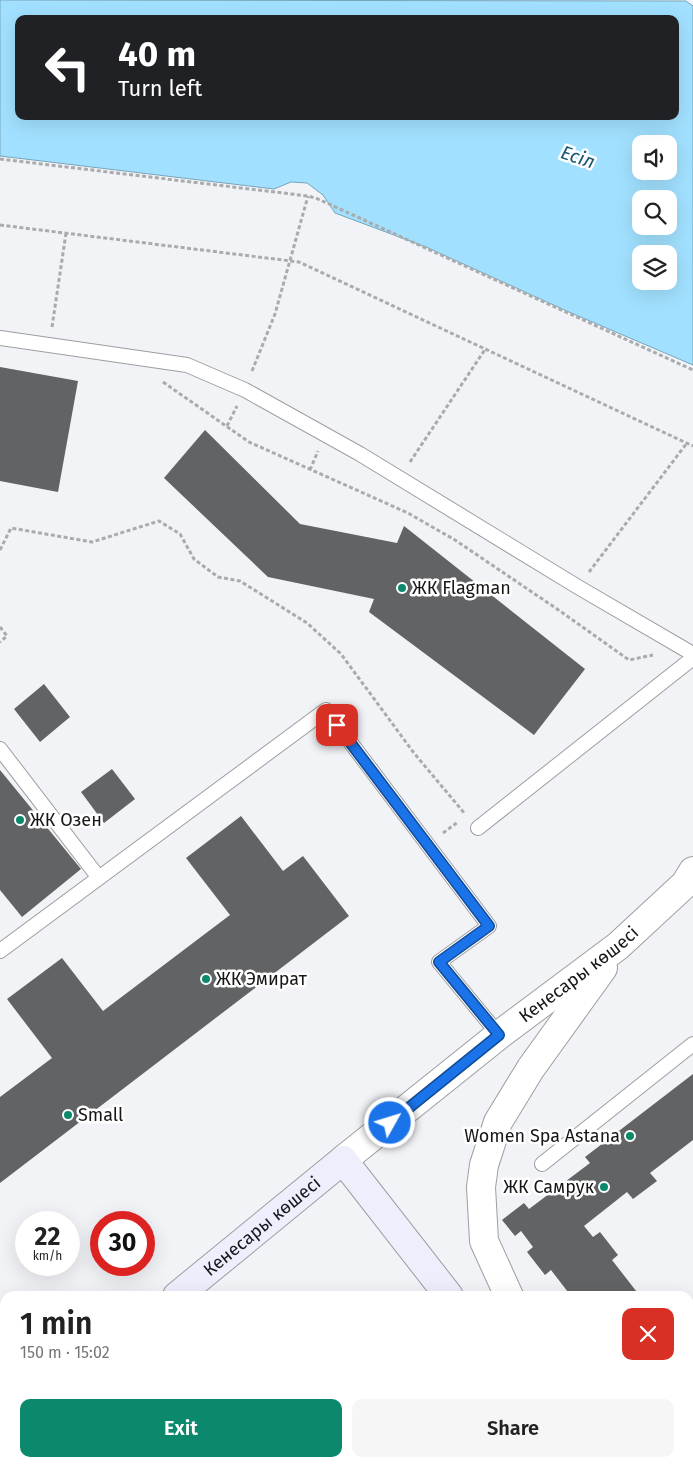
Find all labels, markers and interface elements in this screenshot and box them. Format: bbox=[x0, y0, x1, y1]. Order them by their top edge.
text: 40 m bbox=[118, 33, 196, 75]
icon: left bbox=[35, 35, 100, 100]
text: Turn left bbox=[118, 75, 202, 102]
map controls bbox=[632, 135, 677, 290]
button: sound bbox=[632, 135, 677, 180]
water label: Есіл bbox=[558, 140, 598, 174]
button: search bbox=[632, 190, 677, 235]
button: layers bbox=[632, 245, 677, 290]
place label: ЖК Flagman bbox=[412, 577, 511, 599]
marker: ЖК Flagman bbox=[396, 582, 408, 594]
pin bbox=[316, 704, 358, 746]
icon: arrive bbox=[323, 711, 351, 739]
place label: ЖК Озен bbox=[30, 809, 102, 831]
marker: ЖК Озен bbox=[14, 814, 26, 826]
street label: Кенесары көшесі bbox=[514, 922, 643, 1027]
place label: ЖК Эмират bbox=[216, 968, 308, 990]
marker: ЖК Эмират bbox=[200, 973, 212, 985]
position arrow bbox=[363, 1096, 415, 1148]
place label: Small bbox=[78, 1104, 123, 1126]
marker: Small bbox=[62, 1109, 74, 1121]
place label: Women Spa Astana bbox=[464, 1125, 620, 1147]
marker: Women Spa Astana bbox=[624, 1130, 636, 1142]
street label: Кенесары көшесі bbox=[199, 1172, 325, 1281]
place label: ЖК Самрук bbox=[503, 1176, 595, 1198]
marker: ЖК Самрук bbox=[598, 1181, 610, 1193]
speed limit sign: 30 bbox=[90, 1211, 155, 1276]
text: 22 bbox=[35, 1222, 60, 1252]
text: km/h bbox=[33, 1249, 62, 1263]
text: 1 min bbox=[20, 1306, 92, 1342]
button: close bbox=[622, 1308, 674, 1360]
text: 150 m · 15:02 bbox=[20, 1343, 110, 1362]
button: Exit bbox=[20, 1399, 342, 1457]
button: Share bbox=[352, 1399, 674, 1457]

